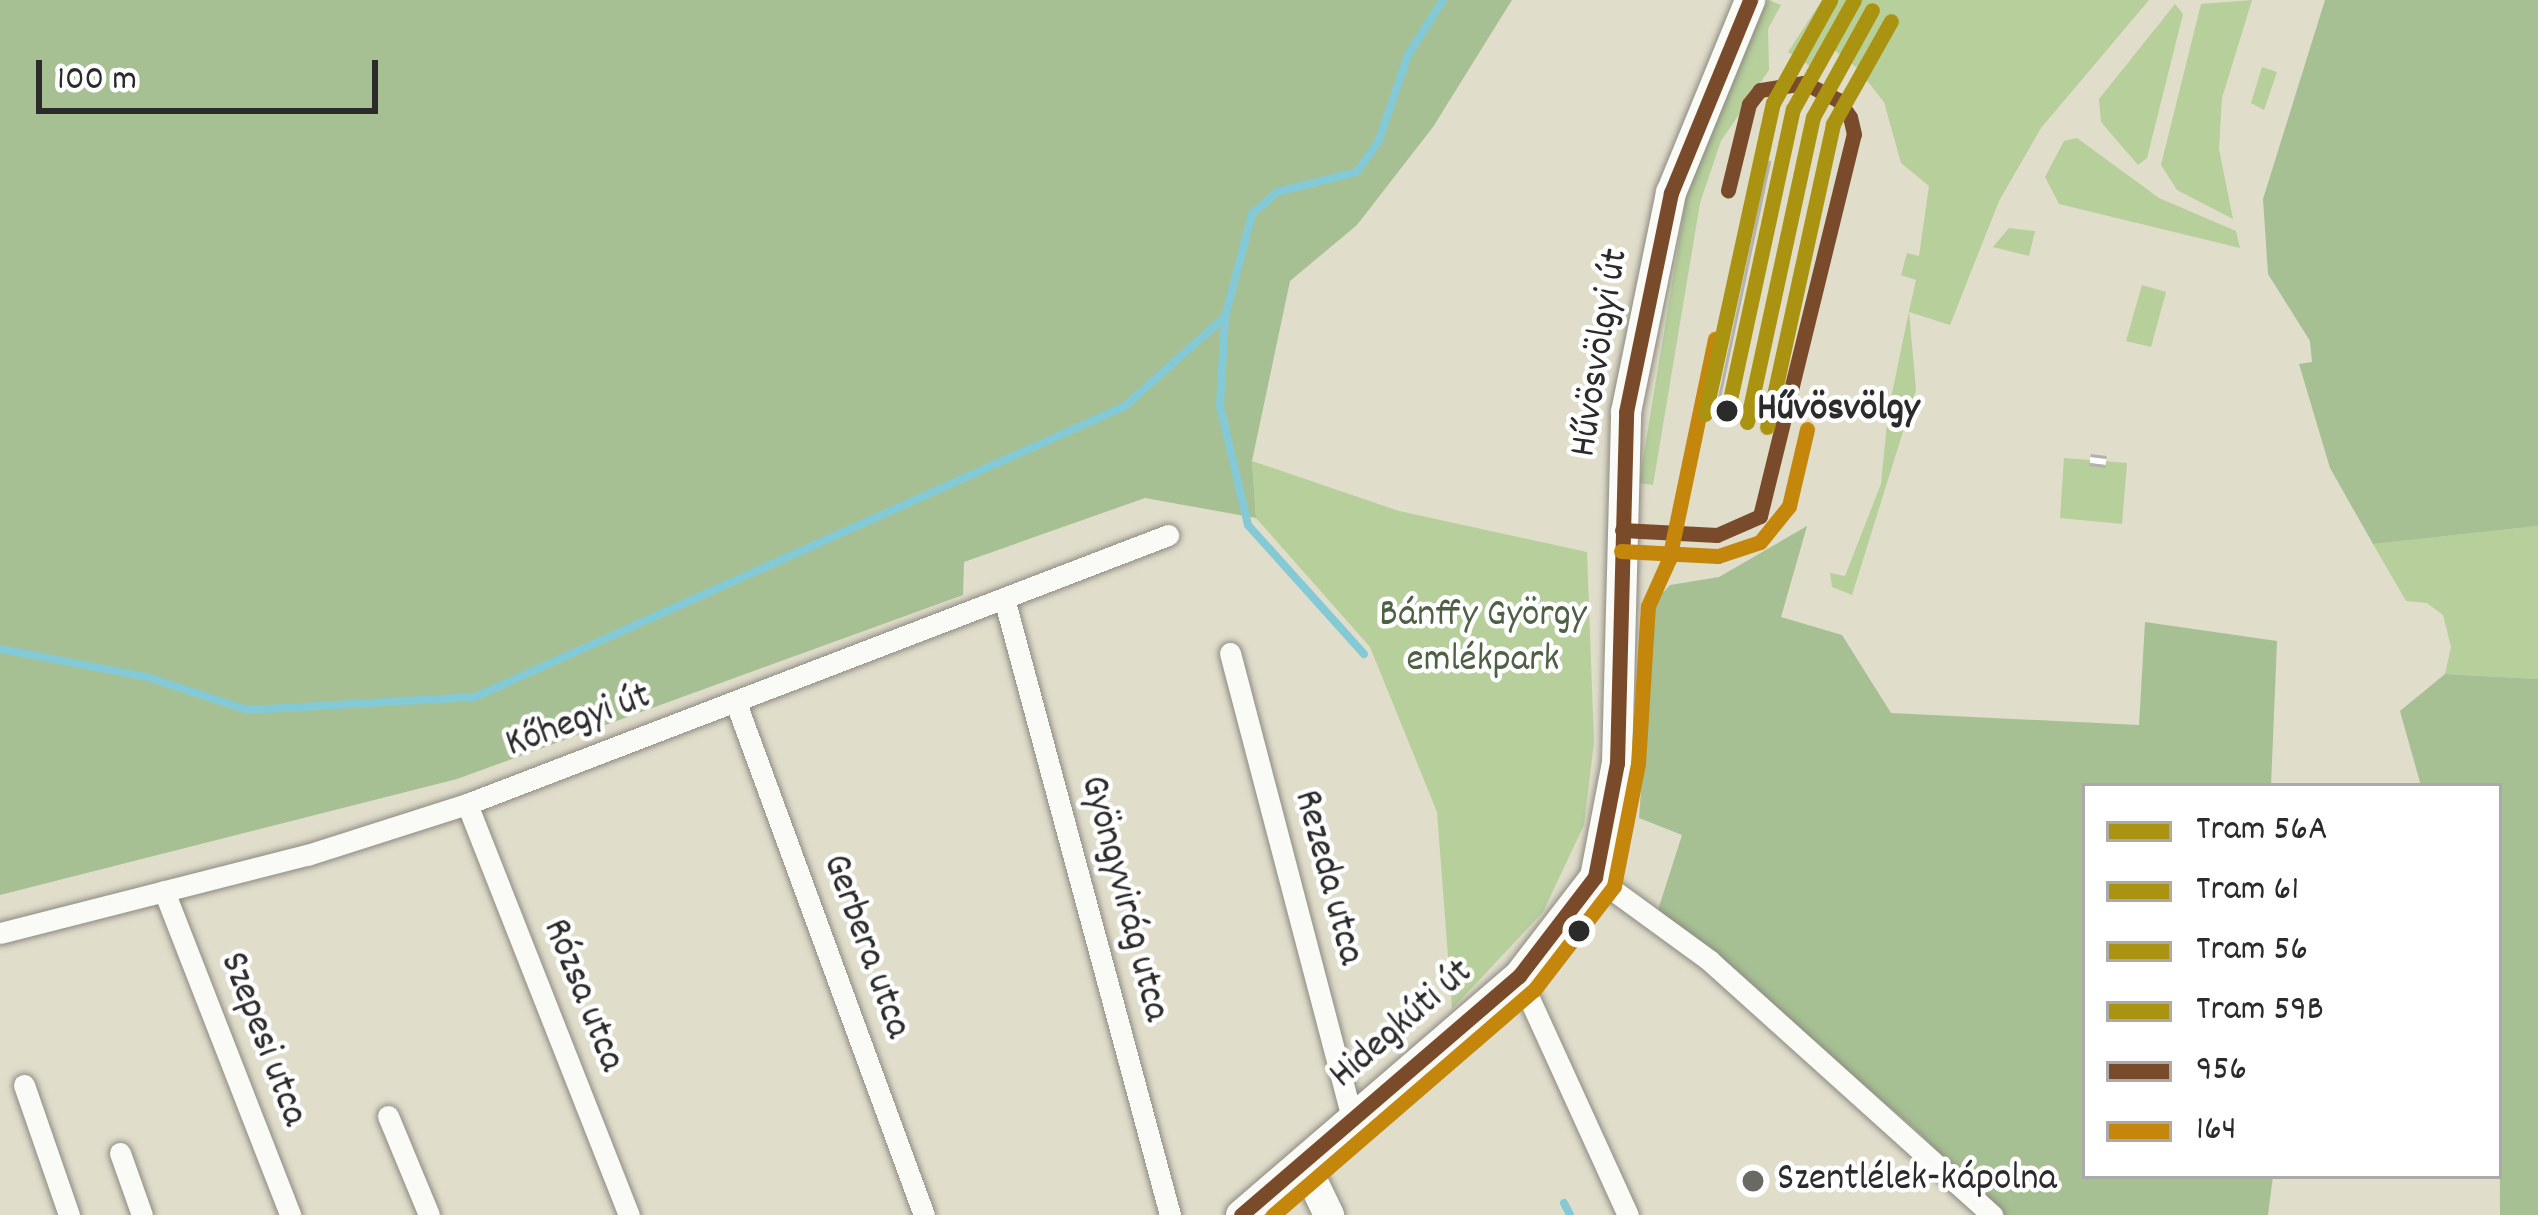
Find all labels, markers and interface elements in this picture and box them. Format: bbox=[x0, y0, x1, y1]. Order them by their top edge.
scale bar bbox=[42, 36, 384, 110]
text: 100 m bbox=[57, 55, 137, 107]
street label: Hűvösvölgyi út bbox=[1562, 246, 1642, 460]
place label: Hűvösvölgy bbox=[1757, 388, 1920, 434]
marker: Hűvösvölgy bbox=[1708, 392, 1746, 430]
park label: Bánffy György emlékpark bbox=[1379, 595, 1587, 686]
street label: Kőhegyi út bbox=[500, 675, 658, 771]
street label: Gyöngyvirág utca bbox=[1067, 771, 1177, 1027]
legend bbox=[2082, 783, 2502, 1179]
street label: Rezeda utca bbox=[1280, 786, 1372, 970]
text: Tram 56A bbox=[2196, 805, 2328, 857]
street label: Gerbera utca bbox=[809, 849, 919, 1045]
text: Tram 61 bbox=[2196, 865, 2299, 917]
street label: Rózsa utca bbox=[529, 913, 633, 1079]
unlabelled marker bbox=[1568, 920, 1590, 942]
text: Tram 56 bbox=[2196, 925, 2308, 977]
street label: Szepesi utca bbox=[207, 947, 315, 1133]
street label: Hidegkúti út bbox=[1322, 951, 1484, 1101]
text: Tram 59B bbox=[2196, 985, 2324, 1037]
text: 956 bbox=[2196, 1045, 2247, 1097]
text: 164 bbox=[2196, 1105, 2236, 1157]
place label: Szentlélek-kápolna bbox=[1777, 1158, 2057, 1204]
marker: Szentlélek-kápolna bbox=[1740, 1168, 1766, 1194]

